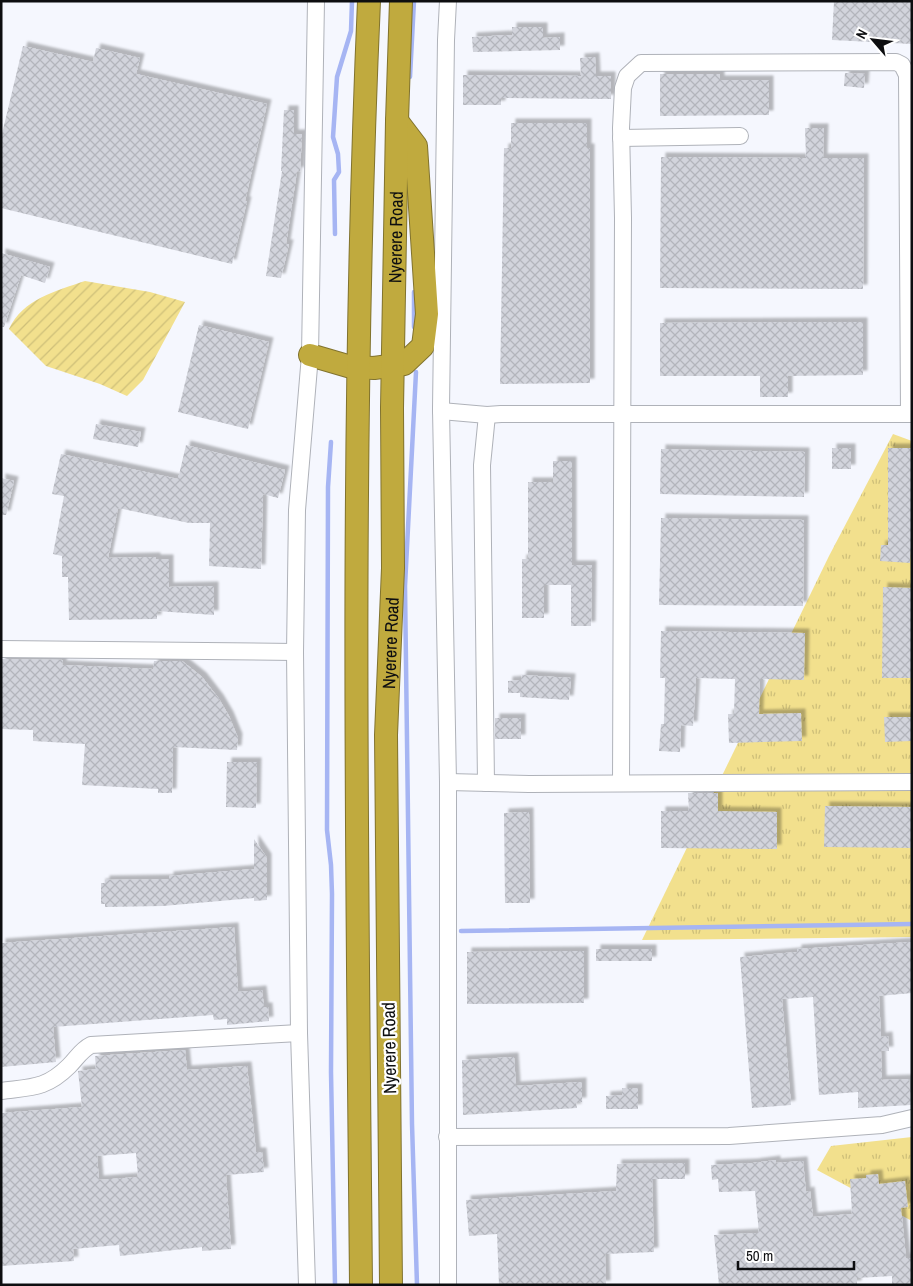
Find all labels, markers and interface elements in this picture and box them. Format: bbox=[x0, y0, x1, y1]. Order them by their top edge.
north arrow bbox=[848, 15, 898, 65]
text: N bbox=[852, 26, 871, 42]
street label: Nyerere Road bbox=[382, 191, 408, 283]
street label: Nyerere Road bbox=[375, 597, 404, 690]
street label: Nyerere Road bbox=[376, 1002, 402, 1094]
scale bar bbox=[738, 1238, 854, 1270]
text: 50 m bbox=[746, 1245, 773, 1266]

